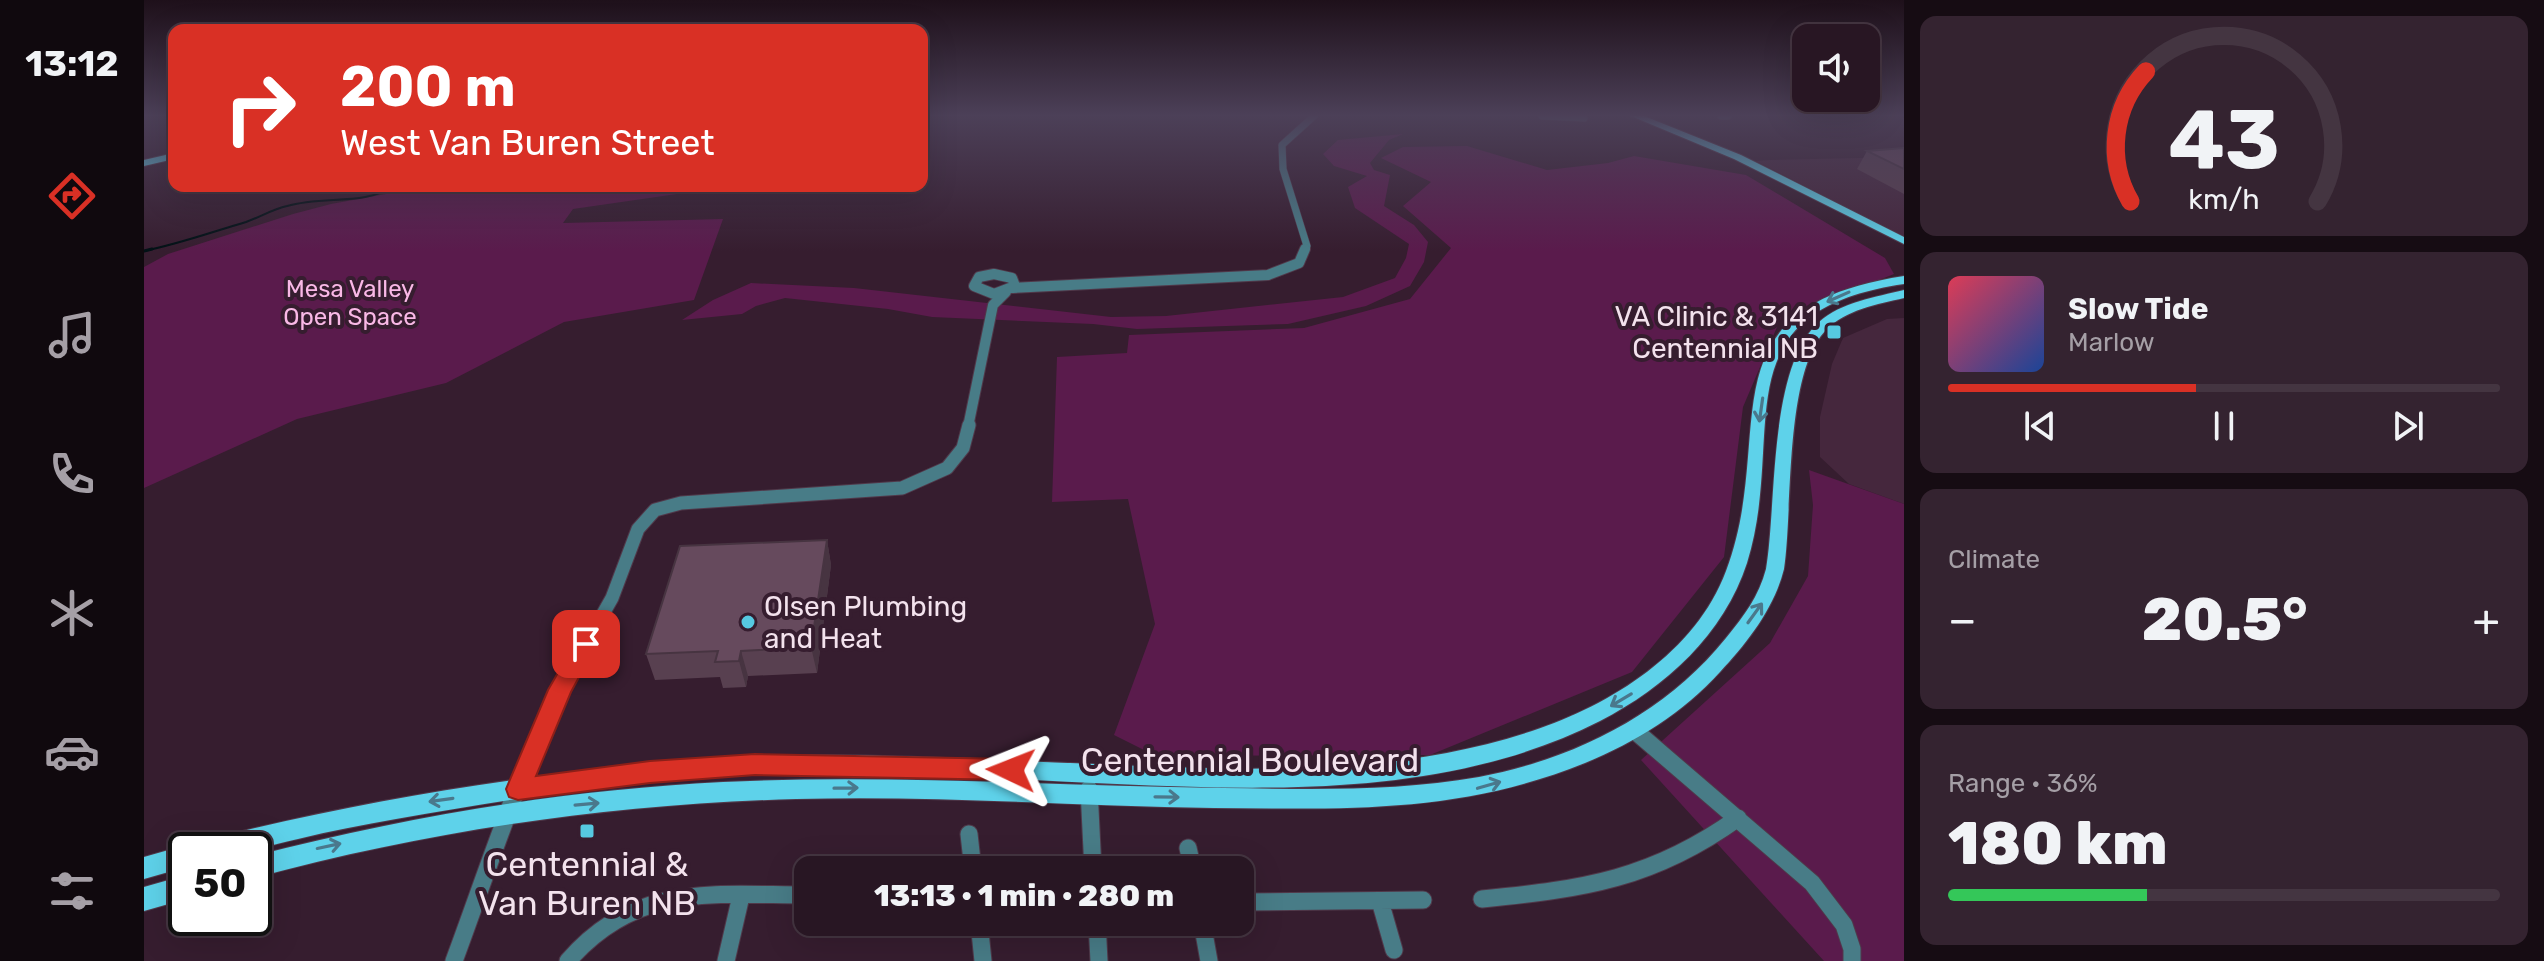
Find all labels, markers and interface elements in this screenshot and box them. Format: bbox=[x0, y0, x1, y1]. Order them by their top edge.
map controls bbox=[1792, 24, 1880, 112]
button: sound bbox=[1792, 24, 1880, 112]
text: 13:12 bbox=[25, 42, 119, 85]
text: 200 m bbox=[340, 54, 516, 120]
icon: right bbox=[208, 56, 312, 160]
text: 43 bbox=[2168, 90, 2280, 189]
text: West Van Buren Street bbox=[340, 121, 714, 164]
icon: directions bbox=[44, 168, 100, 224]
text: km/h bbox=[2188, 182, 2260, 216]
park label: Mesa Valley Open Space bbox=[283, 275, 417, 331]
one-way arrow bbox=[1826, 291, 1851, 306]
text: Slow Tide bbox=[2068, 291, 2208, 327]
place label: VA Clinic & 3141 Centennial NB bbox=[1614, 300, 1818, 365]
icon: music bbox=[44, 307, 100, 363]
marker: VA Clinic & 3141 Centennial NB bbox=[1825, 323, 1843, 341]
text: Marlow bbox=[2068, 327, 2155, 358]
one-way arrow bbox=[1753, 397, 1768, 422]
icon: previous bbox=[2018, 404, 2062, 448]
icon: pause bbox=[2202, 404, 2246, 448]
icon: next bbox=[2386, 404, 2430, 448]
icon: phone bbox=[44, 446, 100, 502]
text: Climate bbox=[1948, 544, 2040, 575]
text: 20.5° bbox=[2142, 584, 2307, 655]
icon: climate bbox=[44, 585, 100, 641]
place label: Olsen Plumbing and Heat bbox=[764, 590, 967, 655]
text: − bbox=[1948, 594, 1977, 646]
text: + bbox=[2473, 594, 2500, 646]
one-way arrow bbox=[1747, 602, 1763, 624]
pin bbox=[552, 610, 620, 678]
marker: Olsen Plumbing and Heat bbox=[739, 613, 757, 631]
icon: arrive bbox=[564, 622, 608, 666]
one-way arrow bbox=[1610, 692, 1633, 708]
icon: car bbox=[44, 724, 100, 780]
position arrow bbox=[969, 728, 1053, 812]
street label: Centennial Boulevard bbox=[1081, 740, 1419, 781]
text: Range · 36% bbox=[1948, 768, 2098, 799]
one-way arrow bbox=[1476, 777, 1502, 792]
one-way arrow bbox=[832, 781, 859, 796]
one-way arrow bbox=[1153, 789, 1180, 805]
one-way arrow bbox=[429, 793, 454, 808]
one-way arrow bbox=[573, 797, 600, 812]
text: 180 km bbox=[1948, 808, 2168, 879]
marker: Centennial & Van Buren NB bbox=[578, 822, 596, 840]
speed limit sign: 50 bbox=[168, 832, 272, 936]
one-way arrow bbox=[316, 838, 342, 853]
place label: Centennial & Van Buren NB bbox=[478, 844, 696, 924]
icon: filters bbox=[44, 863, 100, 919]
text: 13:13 · 1 min · 280 m bbox=[874, 878, 1174, 914]

